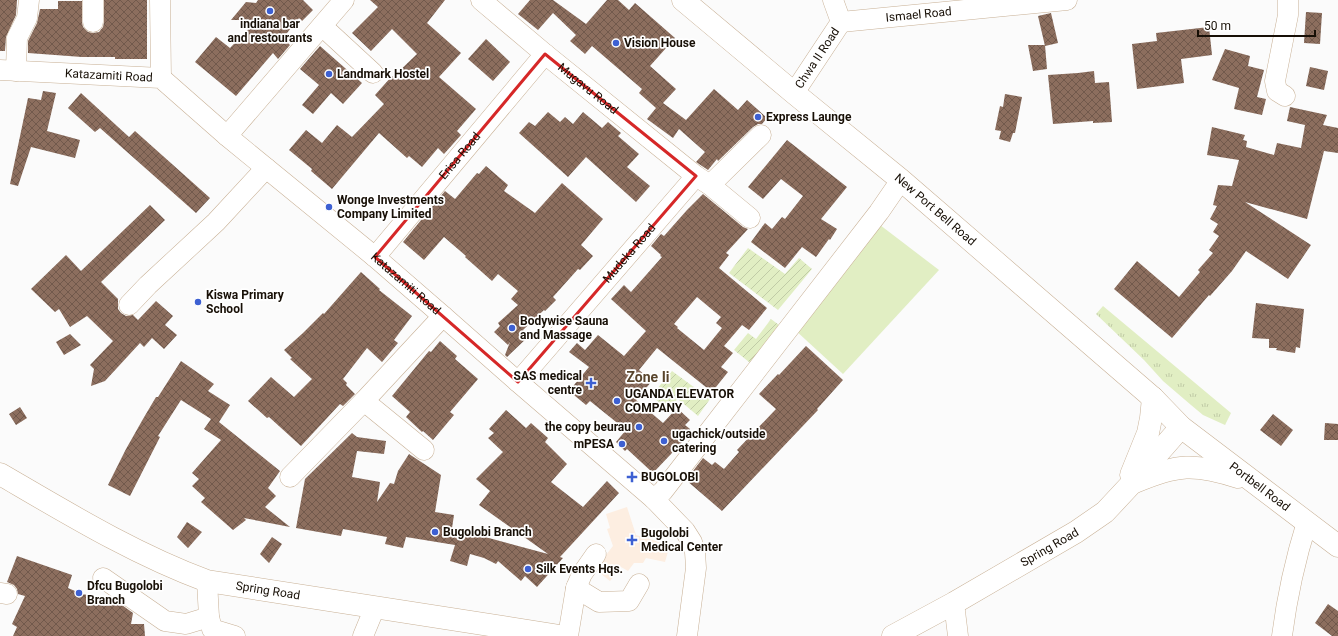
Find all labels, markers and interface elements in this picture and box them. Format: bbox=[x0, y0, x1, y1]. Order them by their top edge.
street label: Ismael Road bbox=[885, 4, 952, 25]
marker: indiana bar and restourants bbox=[265, 6, 275, 16]
scale bar bbox=[1198, 12, 1315, 38]
place label: indiana bar and restourants bbox=[228, 17, 312, 45]
text: 50 m bbox=[1204, 19, 1231, 33]
street label: Chwa II Road bbox=[792, 25, 842, 91]
place label: Vision House bbox=[624, 36, 696, 50]
marker: Vision House bbox=[611, 38, 621, 48]
street label: Mugavu Road bbox=[555, 60, 621, 117]
street label: Katazamiti Road bbox=[65, 66, 153, 85]
place label: Landmark Hostel bbox=[337, 67, 429, 81]
marker: Landmark Hostel bbox=[324, 69, 334, 79]
place label: Express Launge bbox=[766, 110, 852, 124]
marker: Express Launge bbox=[753, 112, 763, 122]
street label: Erisa Road bbox=[436, 129, 483, 182]
street label: New Port Bell Road bbox=[892, 171, 979, 249]
place label: Wonge Investments Company Limited bbox=[337, 193, 444, 221]
marker: Wonge Investments Company Limited bbox=[324, 202, 334, 212]
street label: Mudeka Road bbox=[600, 221, 658, 286]
street label: Katazamiti Road bbox=[368, 250, 444, 318]
place label: Kiswa Primary School bbox=[206, 288, 285, 316]
marker: Kiswa Primary School bbox=[193, 297, 203, 307]
place label: Bodywise Sauna and Massage bbox=[520, 314, 609, 342]
marker: Bodywise Sauna and Massage bbox=[507, 323, 517, 333]
place label: SAS medical centre bbox=[514, 369, 583, 397]
district label: Zone Ii bbox=[627, 369, 669, 385]
marker: SAS medical centre bbox=[585, 377, 597, 389]
place label: UGANDA ELEVATOR COMPANY bbox=[625, 387, 735, 415]
marker: UGANDA ELEVATOR COMPANY bbox=[612, 396, 622, 406]
place label: the copy beurau bbox=[545, 420, 631, 434]
marker: the copy beurau bbox=[634, 422, 644, 432]
place label: ugachick/outside catering bbox=[672, 427, 766, 455]
marker: ugachick/outside catering bbox=[659, 436, 669, 446]
place label: mPESA bbox=[574, 437, 615, 451]
marker: mPESA bbox=[617, 439, 627, 449]
street label: Portbell Road bbox=[1227, 459, 1293, 514]
place label: BUGOLOBI bbox=[641, 470, 699, 484]
marker: BUGOLOBI bbox=[626, 471, 638, 483]
place label: Bugolobi Branch bbox=[443, 525, 532, 539]
street label: Spring Road bbox=[1018, 525, 1081, 570]
place label: Bugolobi Medical Center bbox=[641, 526, 723, 554]
marker: Bugolobi Branch bbox=[430, 527, 440, 537]
marker: Bugolobi Medical Center bbox=[626, 534, 638, 546]
place label: Silk Events Hqs. bbox=[536, 562, 623, 576]
marker: Silk Events Hqs. bbox=[523, 564, 533, 574]
place label: Dfcu Bugolobi Branch bbox=[87, 579, 163, 607]
street label: Spring Road bbox=[235, 579, 301, 602]
marker: Dfcu Bugolobi Branch bbox=[74, 588, 84, 598]

